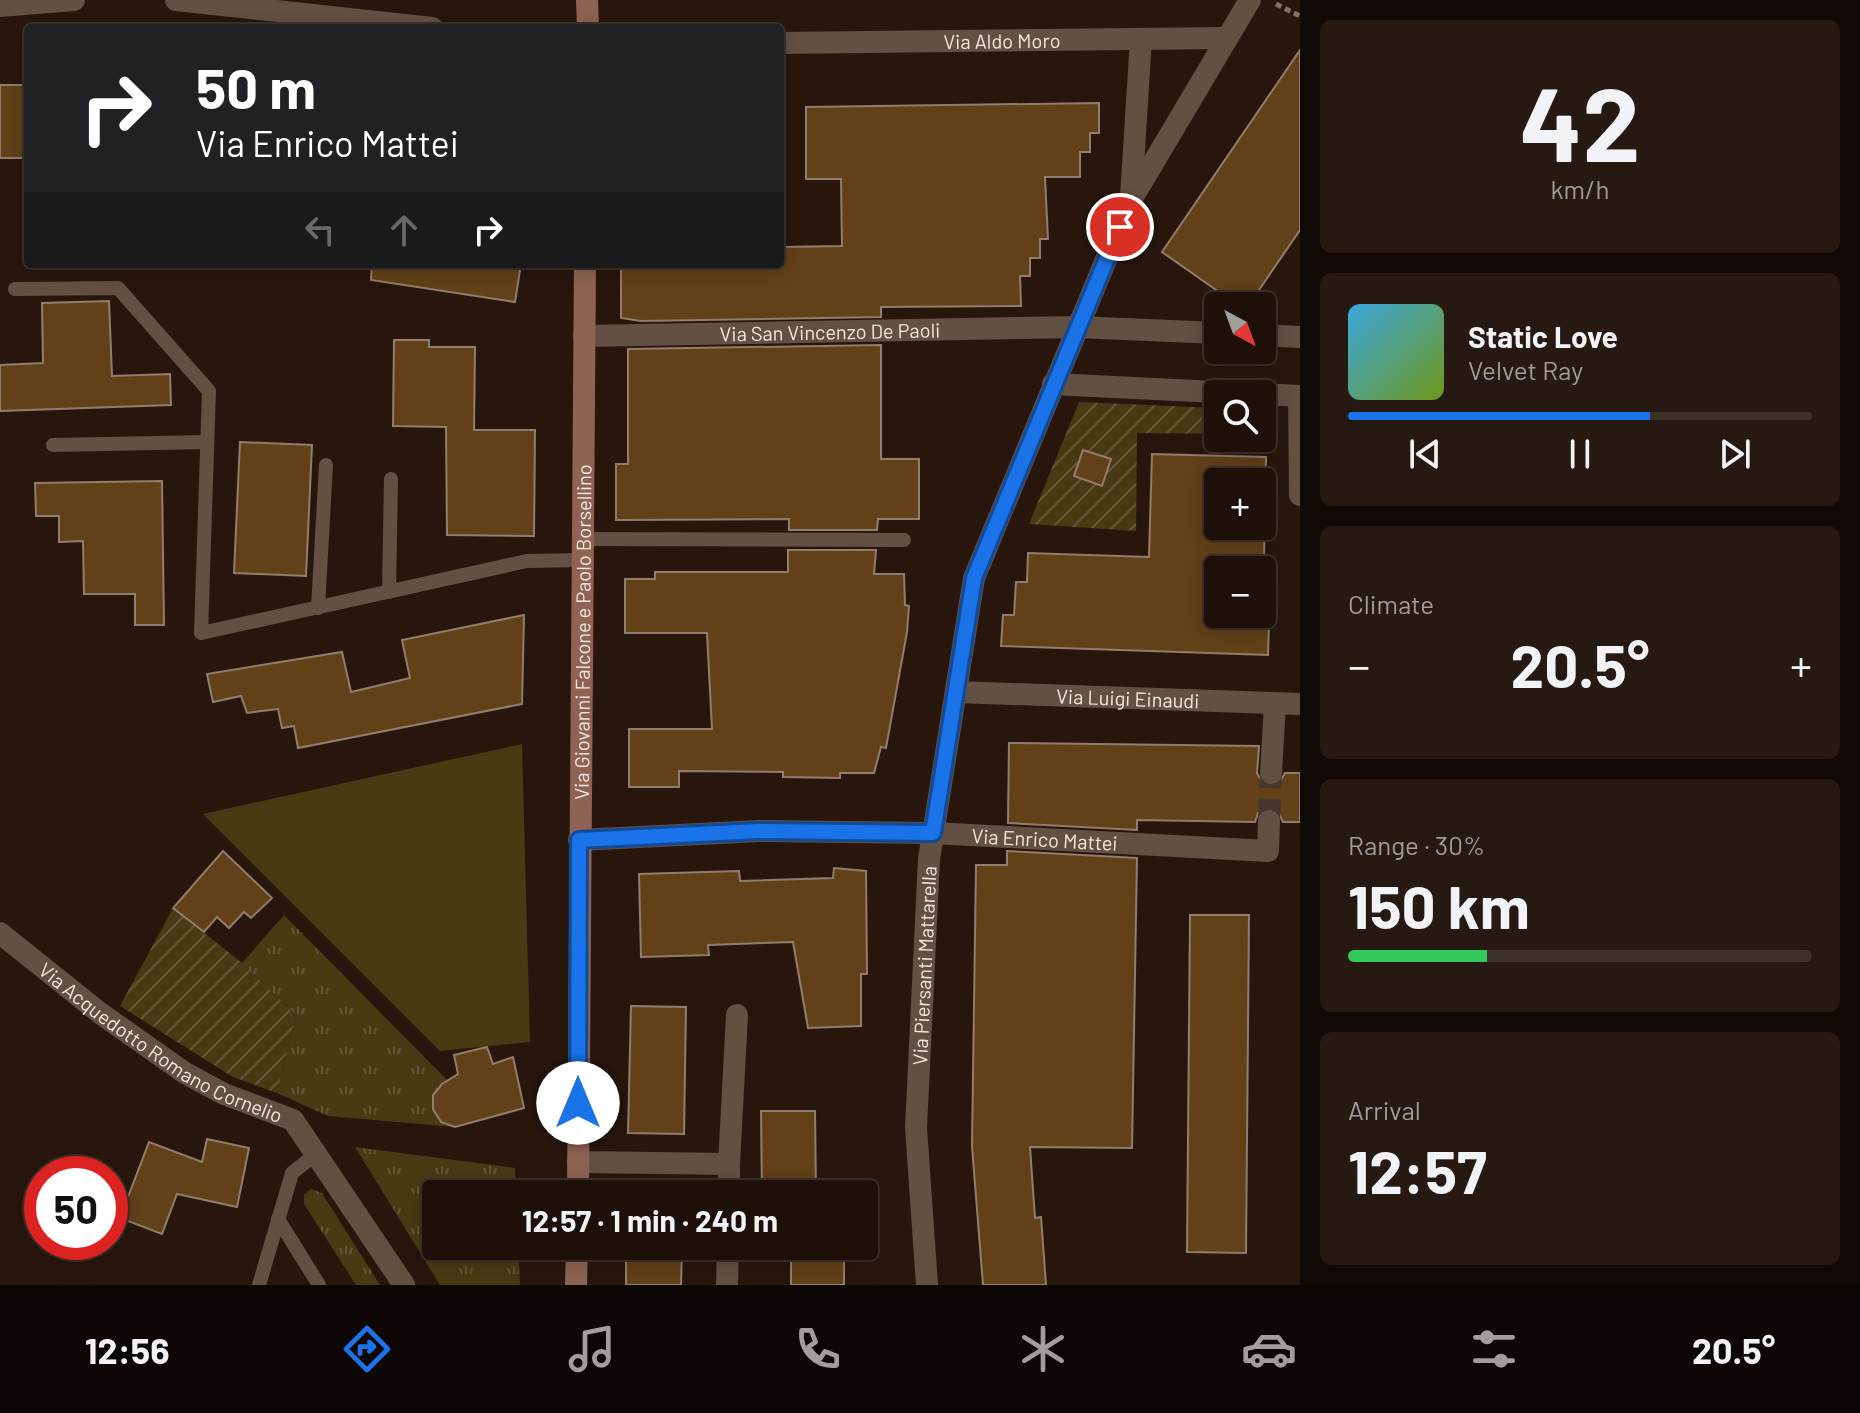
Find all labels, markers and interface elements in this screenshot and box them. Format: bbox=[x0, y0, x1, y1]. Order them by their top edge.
street label: Via Aldo Moro bbox=[943, 28, 1061, 53]
text: 50 m bbox=[196, 53, 316, 120]
icon: right bbox=[64, 56, 168, 160]
text: 42 bbox=[1519, 58, 1641, 183]
text: Via Enrico Mattei bbox=[196, 121, 459, 164]
text: km/h bbox=[1551, 173, 1609, 204]
pin bbox=[1086, 193, 1154, 261]
icon: arrive bbox=[1098, 205, 1142, 249]
icon: left bbox=[298, 208, 342, 252]
icon: ahead bbox=[382, 208, 426, 252]
icon: right bbox=[466, 208, 510, 252]
north arrow bbox=[1204, 292, 1276, 364]
map controls bbox=[1204, 292, 1276, 628]
street label: Via San Vincenzo De Paoli bbox=[719, 317, 940, 346]
text: Static Love bbox=[1468, 318, 1618, 354]
text: Velvet Ray bbox=[1468, 354, 1583, 385]
button: search bbox=[1204, 380, 1276, 452]
icon: previous bbox=[1403, 432, 1447, 476]
icon: pause bbox=[1558, 432, 1602, 476]
icon: next bbox=[1713, 432, 1757, 476]
street label: Via Giovanni Falcone e Paolo Borsellino bbox=[569, 464, 595, 800]
button: + bbox=[1204, 468, 1276, 540]
button: − bbox=[1204, 556, 1276, 628]
text: Climate bbox=[1348, 588, 1434, 619]
text: 20.5° bbox=[1511, 628, 1649, 700]
text: − bbox=[1348, 638, 1370, 691]
text: + bbox=[1790, 638, 1812, 691]
street label: Via Luigi Einaudi bbox=[1056, 684, 1200, 712]
street label: Via Enrico Mattei bbox=[971, 823, 1118, 855]
text: Range · 30% bbox=[1348, 829, 1485, 860]
street label: Via Piersanti Mattarella bbox=[907, 865, 941, 1066]
text: 150 km bbox=[1348, 869, 1530, 941]
street label: Via Acquedotto Romano Cornelio bbox=[35, 957, 286, 1127]
position arrow bbox=[536, 1061, 620, 1145]
text: Arrival bbox=[1348, 1094, 1421, 1125]
text: 12:57 bbox=[1348, 1134, 1487, 1206]
speed limit sign: 50 bbox=[24, 1156, 128, 1260]
text: 12:57 · 1 min · 240 m bbox=[522, 1202, 778, 1238]
icon: directions bbox=[339, 1321, 395, 1377]
icon: music bbox=[564, 1321, 620, 1377]
icon: phone bbox=[790, 1321, 846, 1377]
icon: climate bbox=[1015, 1321, 1071, 1377]
icon: car bbox=[1241, 1321, 1297, 1377]
icon: filters bbox=[1466, 1321, 1522, 1377]
text: 12:56 bbox=[85, 1328, 169, 1371]
text: 20.5° bbox=[1692, 1328, 1775, 1371]

